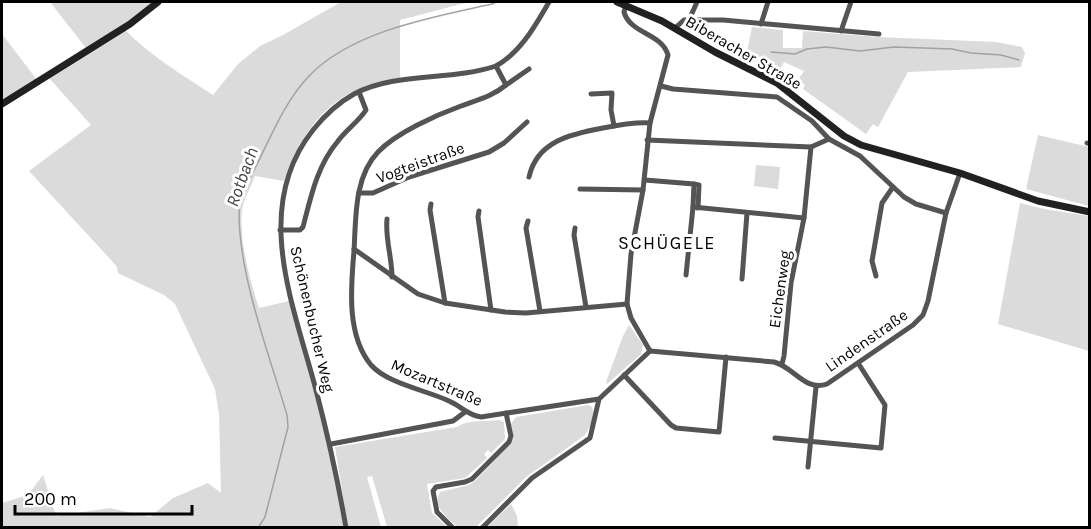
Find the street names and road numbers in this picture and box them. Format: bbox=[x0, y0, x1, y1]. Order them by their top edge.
street label: Biberacher Straße bbox=[682, 11, 805, 93]
street label: Vogteistraße bbox=[374, 138, 467, 187]
street label: Schönenbucher Weg bbox=[286, 244, 339, 394]
street label: Eichenweg bbox=[765, 249, 794, 329]
street label: Lindenstraße bbox=[821, 305, 911, 376]
street label: Mozartstraße bbox=[388, 355, 485, 410]

